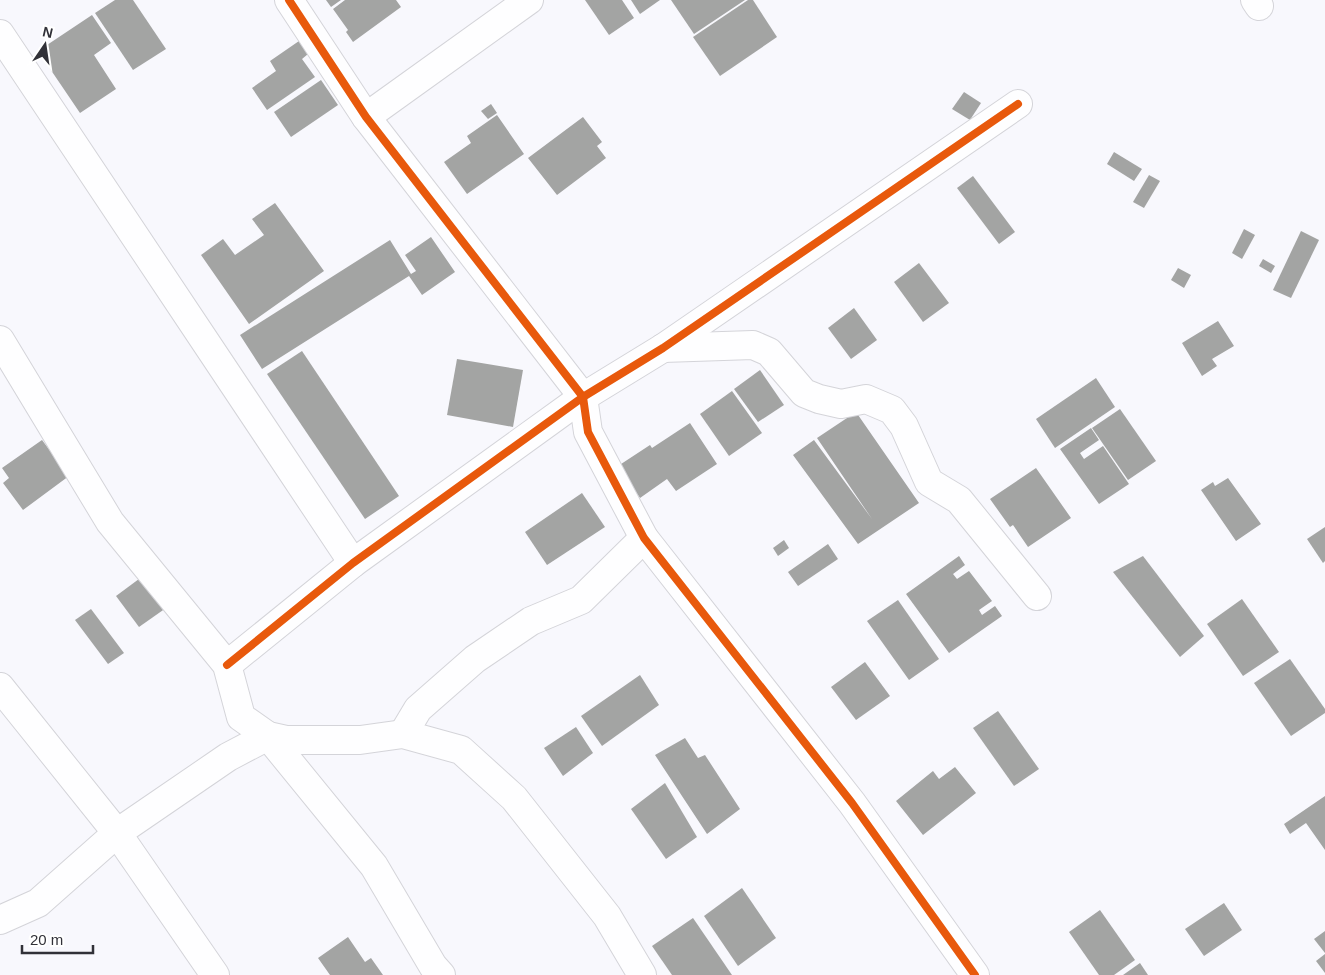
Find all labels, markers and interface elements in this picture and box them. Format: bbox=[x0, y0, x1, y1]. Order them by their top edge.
north arrow bbox=[20, 20, 70, 70]
text: N bbox=[41, 23, 55, 41]
scale bar bbox=[22, 922, 94, 954]
text: 20 m bbox=[30, 931, 63, 948]

